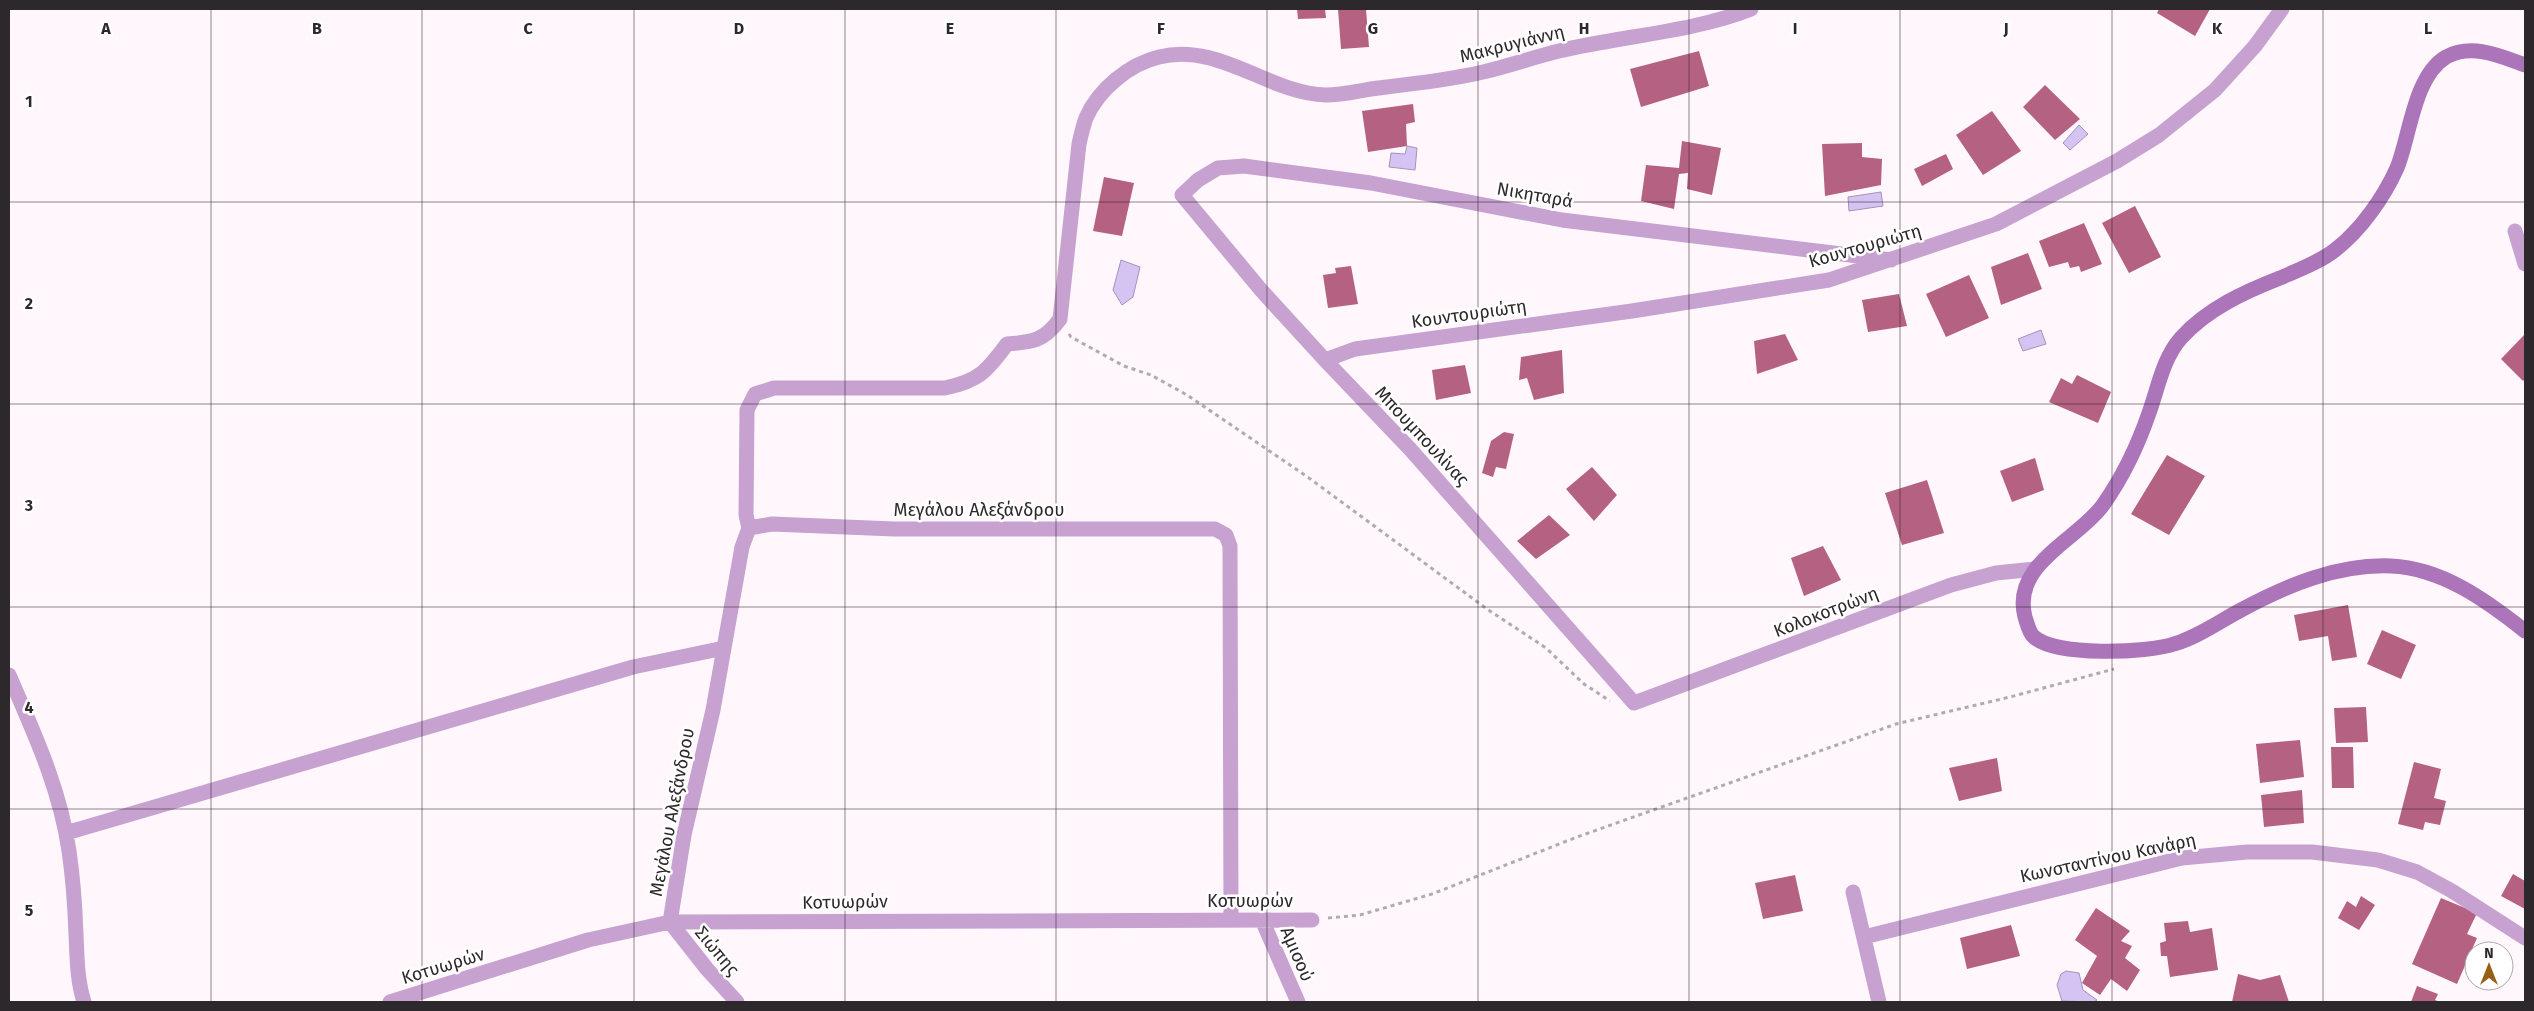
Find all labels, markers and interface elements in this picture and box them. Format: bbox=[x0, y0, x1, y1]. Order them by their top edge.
text: A bbox=[100, 19, 111, 38]
text: B bbox=[312, 19, 322, 38]
text: C bbox=[523, 19, 533, 38]
text: D bbox=[734, 19, 744, 38]
text: E bbox=[946, 19, 954, 38]
text: F bbox=[1157, 19, 1165, 38]
text: G bbox=[1368, 19, 1378, 38]
text: H bbox=[1579, 19, 1589, 38]
text: I bbox=[1793, 19, 1797, 38]
text: J bbox=[2002, 19, 2009, 38]
text: K bbox=[2212, 19, 2223, 38]
text: L bbox=[2424, 19, 2432, 38]
street label: Μακρυγιάννη bbox=[1457, 20, 1567, 68]
text: 1 bbox=[25, 92, 33, 111]
street label: Νικηταρά bbox=[1495, 177, 1575, 213]
street label: Κουντουριώτη bbox=[1806, 219, 1924, 273]
text: 2 bbox=[25, 294, 33, 313]
street label: Κουντουριώτη bbox=[1410, 295, 1528, 333]
street label: Μπουμπουλίνας bbox=[1370, 382, 1474, 491]
text: 3 bbox=[24, 496, 33, 515]
street label: Μεγάλου Αλεξάνδρου bbox=[893, 499, 1065, 521]
street label: Κολοκοτρώνη bbox=[1770, 582, 1882, 642]
text: 4 bbox=[24, 698, 34, 717]
street label: Μεγάλου Αλεξάνδρου bbox=[645, 726, 699, 898]
street label: Κωνσταντίνου Κανάρη bbox=[2018, 829, 2198, 887]
street label: Κοτυωρών bbox=[802, 890, 888, 914]
street label: Κοτυωρών bbox=[1207, 890, 1293, 912]
text: 5 bbox=[25, 901, 34, 920]
street label: Σιώπης bbox=[690, 922, 744, 980]
street label: Αμισού bbox=[1276, 923, 1318, 985]
north arrow bbox=[2464, 941, 2514, 991]
street label: Κοτυωρών bbox=[399, 943, 488, 989]
text: N bbox=[2484, 945, 2494, 962]

